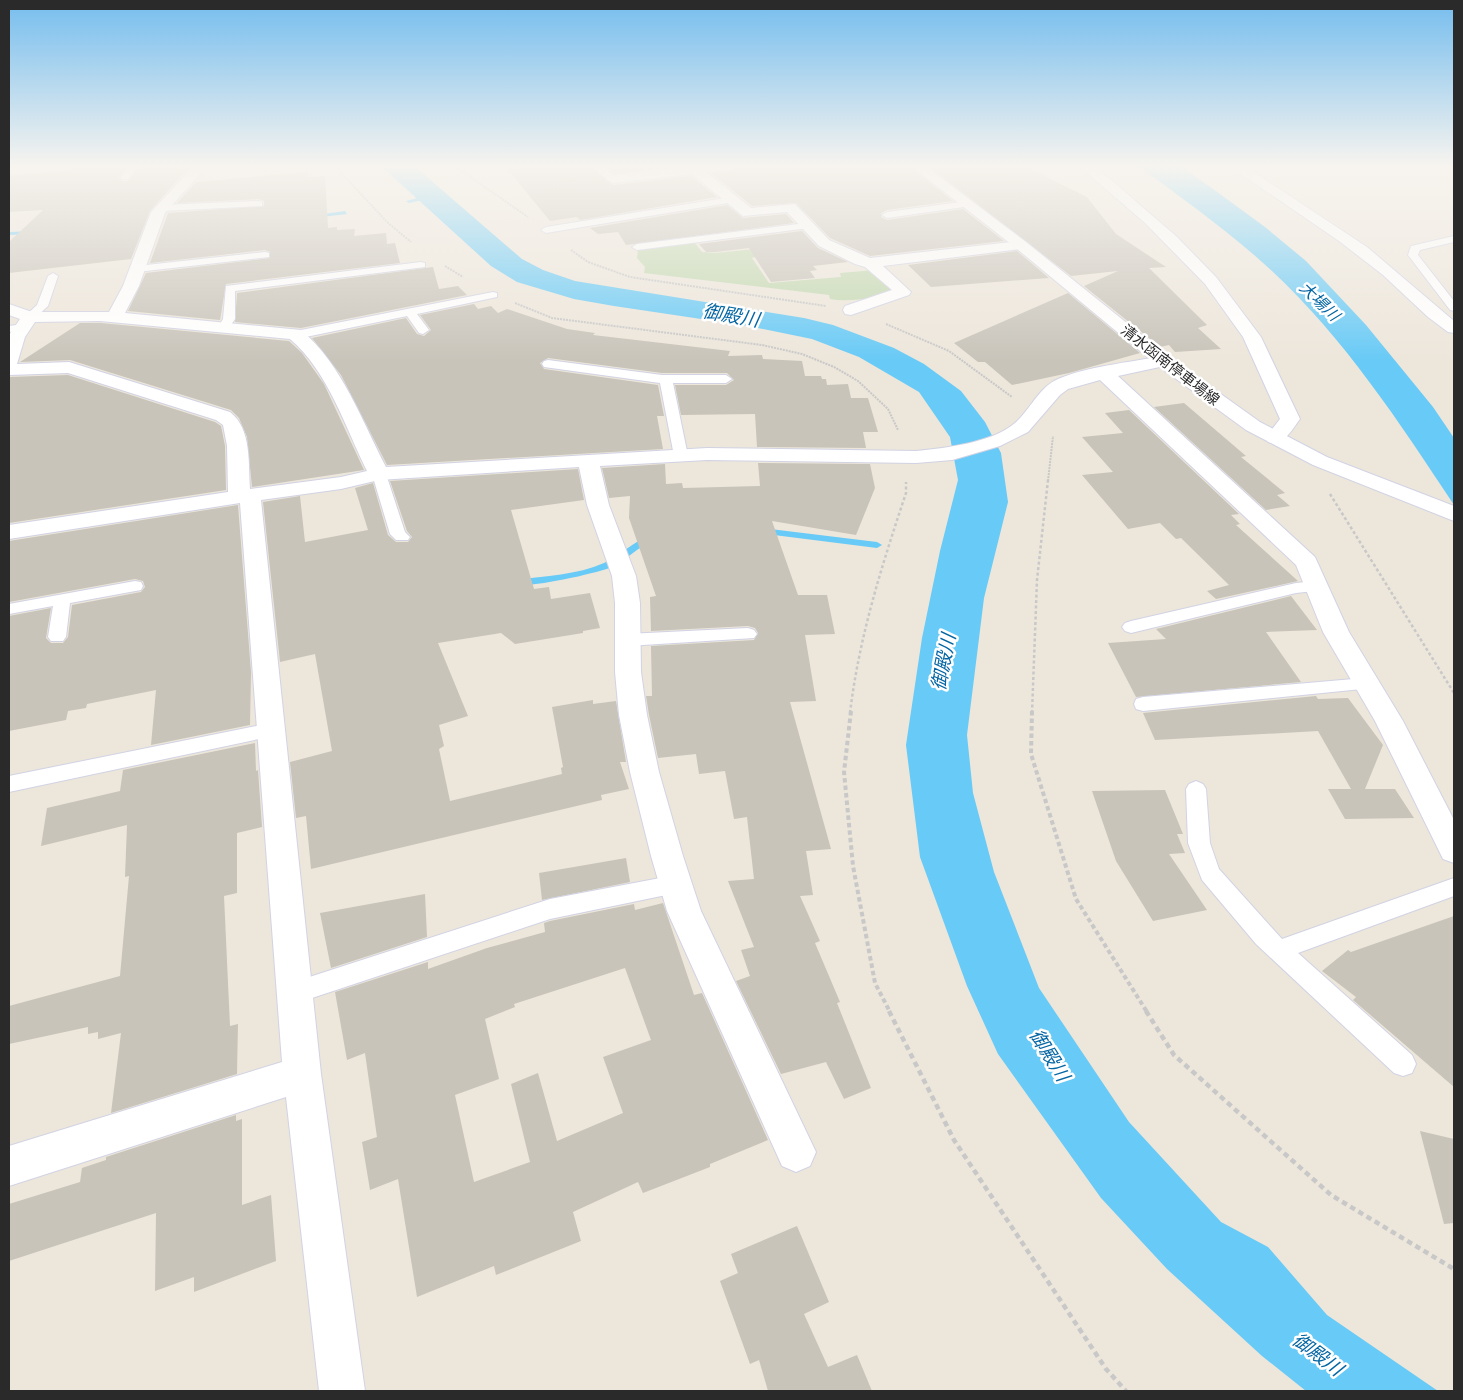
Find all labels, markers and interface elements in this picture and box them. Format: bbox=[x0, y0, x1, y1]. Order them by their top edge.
water label: 大場川 bbox=[1296, 278, 1345, 326]
water label: 御殿川 bbox=[701, 299, 763, 332]
street label: 清水函南停車場線 bbox=[1117, 320, 1223, 409]
water label: 御殿川 bbox=[927, 630, 961, 692]
water label: 御殿川 bbox=[1025, 1025, 1075, 1087]
water label: 御殿川 bbox=[1288, 1328, 1349, 1382]

